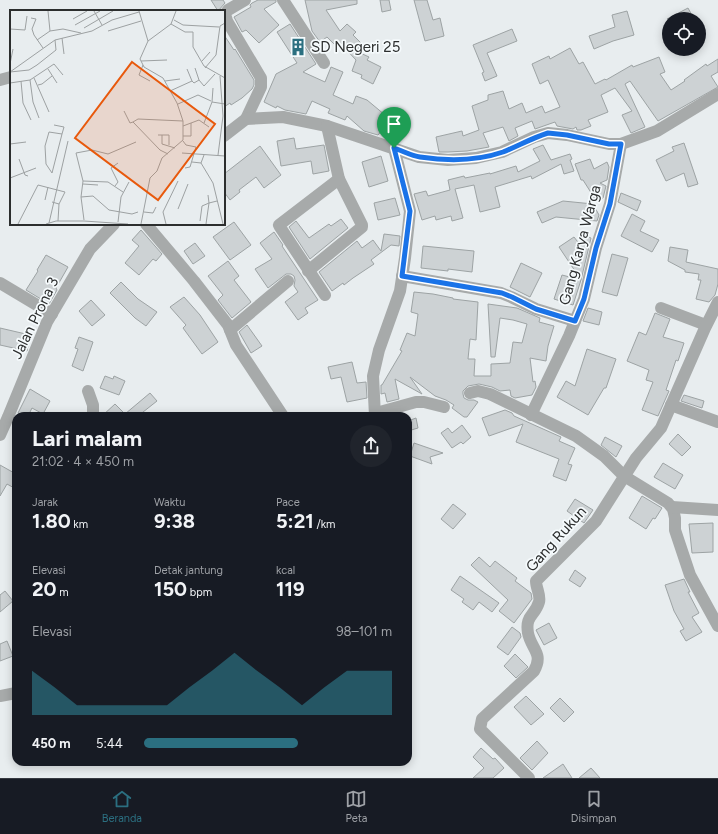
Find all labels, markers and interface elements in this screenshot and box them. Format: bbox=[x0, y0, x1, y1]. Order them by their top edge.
inset map bbox=[10, 10, 225, 225]
map controls bbox=[662, 12, 706, 56]
button: locate bbox=[662, 12, 706, 56]
building icon: SD Negeri 25 bbox=[288, 37, 308, 57]
place label: SD Negeri 25 bbox=[311, 38, 400, 56]
pin bbox=[377, 107, 411, 148]
icon: arrive bbox=[383, 113, 405, 135]
street label: Gang Karya Warga bbox=[555, 183, 605, 307]
street label: Jalan Prona 3 bbox=[7, 274, 63, 362]
text: Lari malam bbox=[32, 425, 142, 452]
button: share bbox=[350, 425, 392, 467]
text: 21:02 · 4 × 450 m bbox=[32, 454, 134, 469]
text: Jarak bbox=[32, 496, 58, 509]
text: Waktu bbox=[154, 496, 185, 509]
text: Pace bbox=[276, 496, 300, 509]
street label: Gang Rukun bbox=[522, 503, 590, 575]
text: 1.80 bbox=[32, 509, 71, 533]
text: 9:38 bbox=[154, 509, 195, 533]
text: 5:21 bbox=[276, 509, 314, 533]
text: km bbox=[71, 518, 88, 531]
text: /km bbox=[314, 518, 335, 531]
text: Elevasi bbox=[32, 564, 66, 577]
text: Detak jantung bbox=[154, 564, 223, 577]
text: kcal bbox=[276, 564, 295, 577]
text: 20 bbox=[32, 577, 57, 601]
text: 150 bbox=[154, 577, 187, 601]
text: 119 bbox=[276, 577, 304, 601]
text: m bbox=[57, 586, 69, 599]
text: bpm bbox=[187, 586, 212, 599]
text: Elevasi bbox=[32, 624, 72, 639]
text: 98–101 m bbox=[336, 624, 392, 639]
text: 450 m bbox=[32, 736, 71, 751]
text: 5:44 bbox=[96, 736, 123, 751]
tab: Beranda bbox=[102, 788, 142, 825]
tab: Peta bbox=[345, 788, 367, 825]
tab: Disimpan bbox=[571, 788, 616, 825]

